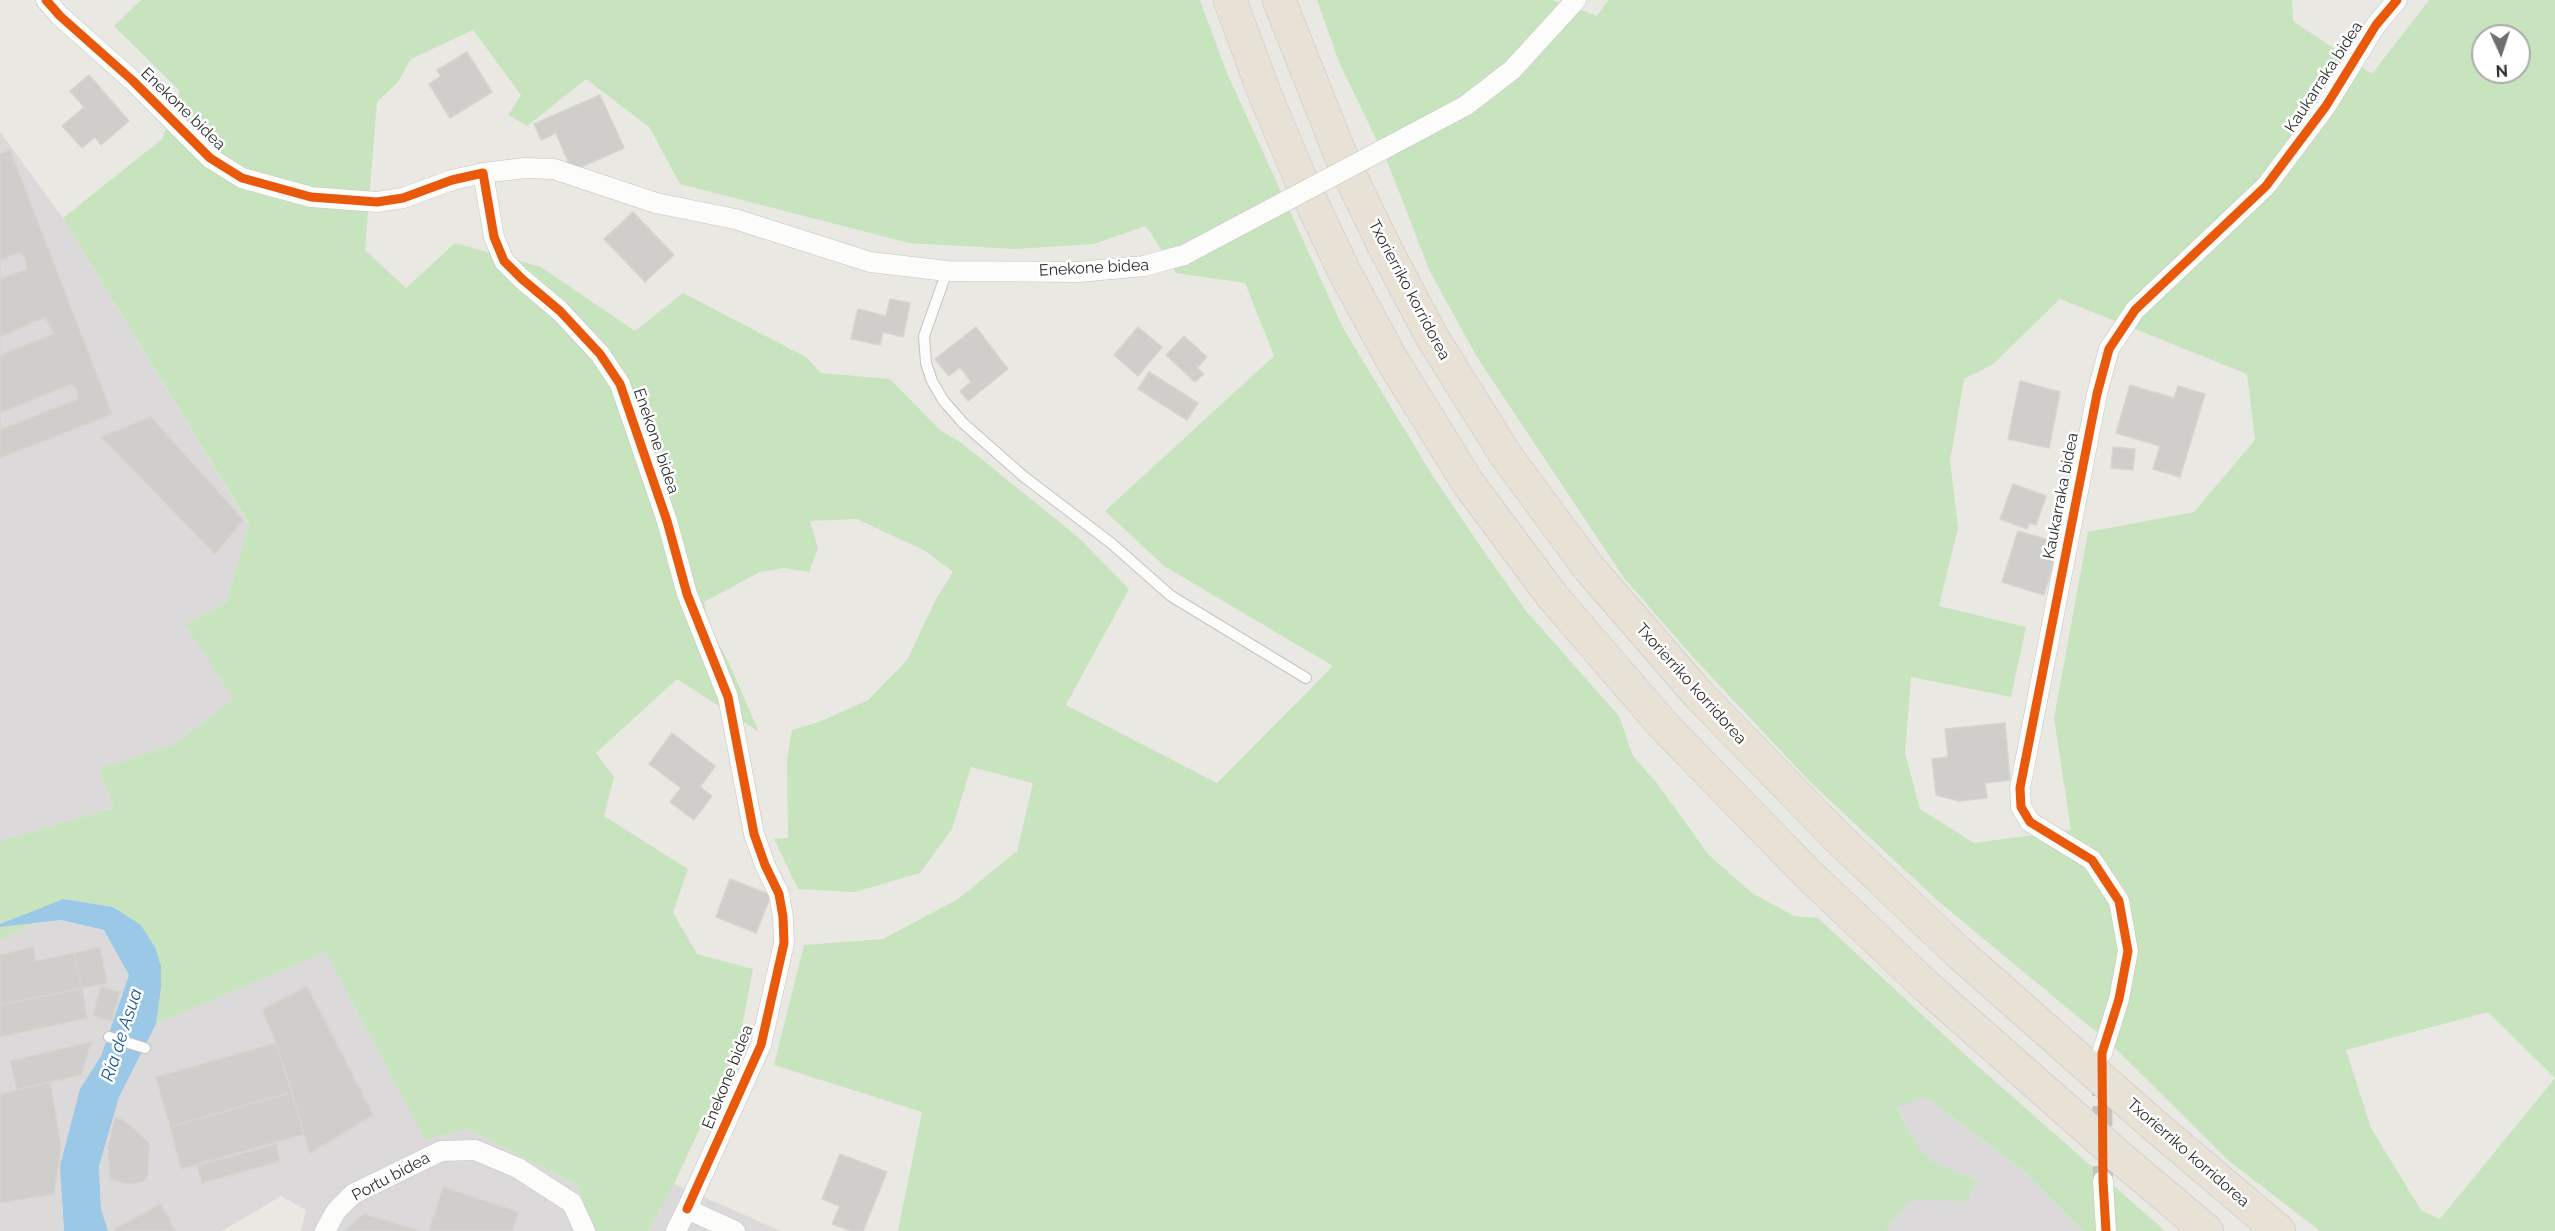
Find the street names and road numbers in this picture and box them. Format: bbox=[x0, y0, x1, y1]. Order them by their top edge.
street label: Kaukarraka bidea bbox=[2281, 18, 2367, 136]
street label: Enekone bidea bbox=[137, 64, 229, 154]
street label: Txorierriko korridorea bbox=[1364, 217, 1454, 363]
street label: Enekone bidea bbox=[1038, 256, 1150, 280]
street label: Enekone bidea bbox=[629, 386, 683, 496]
street label: Kaukarraka bidea bbox=[2039, 431, 2083, 561]
street label: Txorierriko korridorea bbox=[1632, 620, 1750, 748]
street label: Enekone bidea bbox=[698, 1022, 758, 1132]
street label: Txorierriko korridorea bbox=[2123, 1095, 2253, 1211]
street label: Portu bidea bbox=[349, 1149, 433, 1205]

